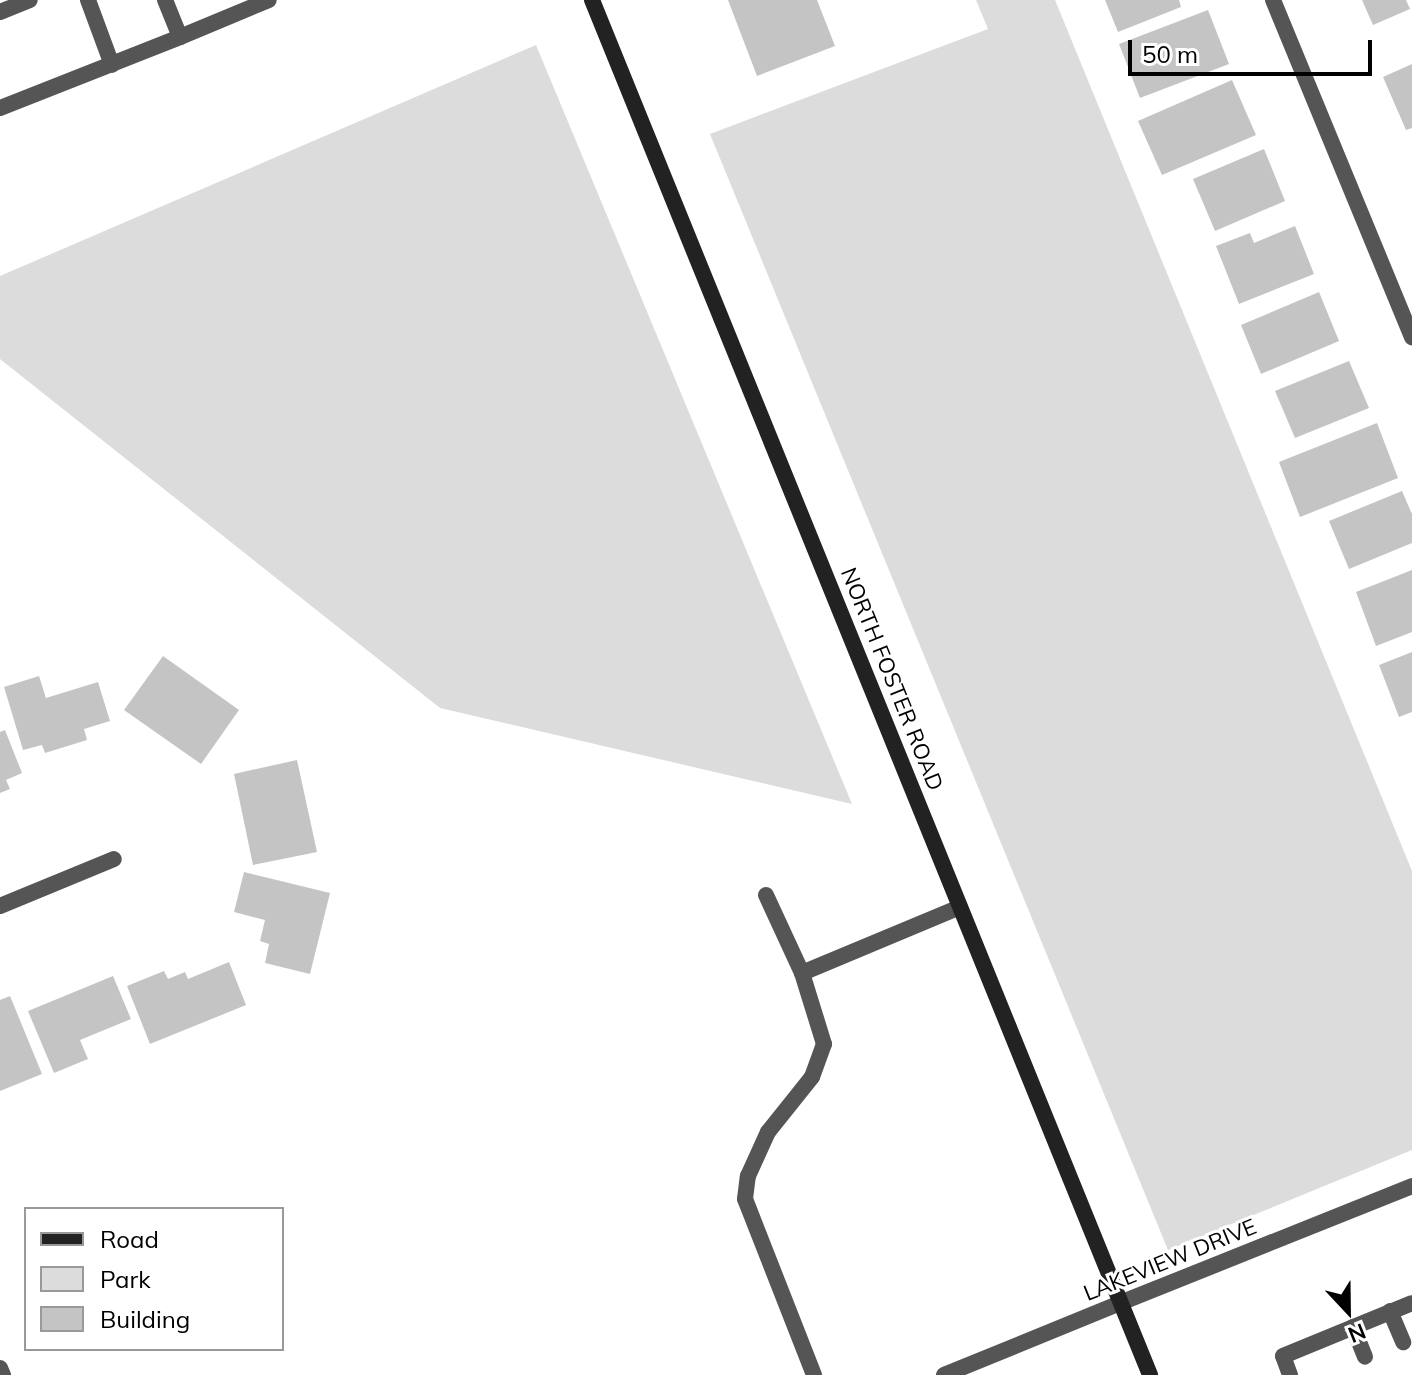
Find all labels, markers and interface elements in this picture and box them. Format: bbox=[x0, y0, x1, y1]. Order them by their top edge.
scale bar bbox=[1132, 24, 1376, 74]
text: 50 m bbox=[1142, 39, 1198, 69]
street label: NORTH FOSTER ROAD bbox=[835, 564, 949, 794]
legend bbox=[24, 1207, 284, 1351]
street label: LAKEVIEW DRIVE bbox=[1080, 1213, 1260, 1307]
text: Road bbox=[100, 1224, 159, 1254]
text: Park bbox=[100, 1264, 151, 1294]
north arrow bbox=[1308, 1271, 1388, 1351]
text: Building bbox=[100, 1304, 190, 1334]
text: N bbox=[1344, 1317, 1370, 1349]

